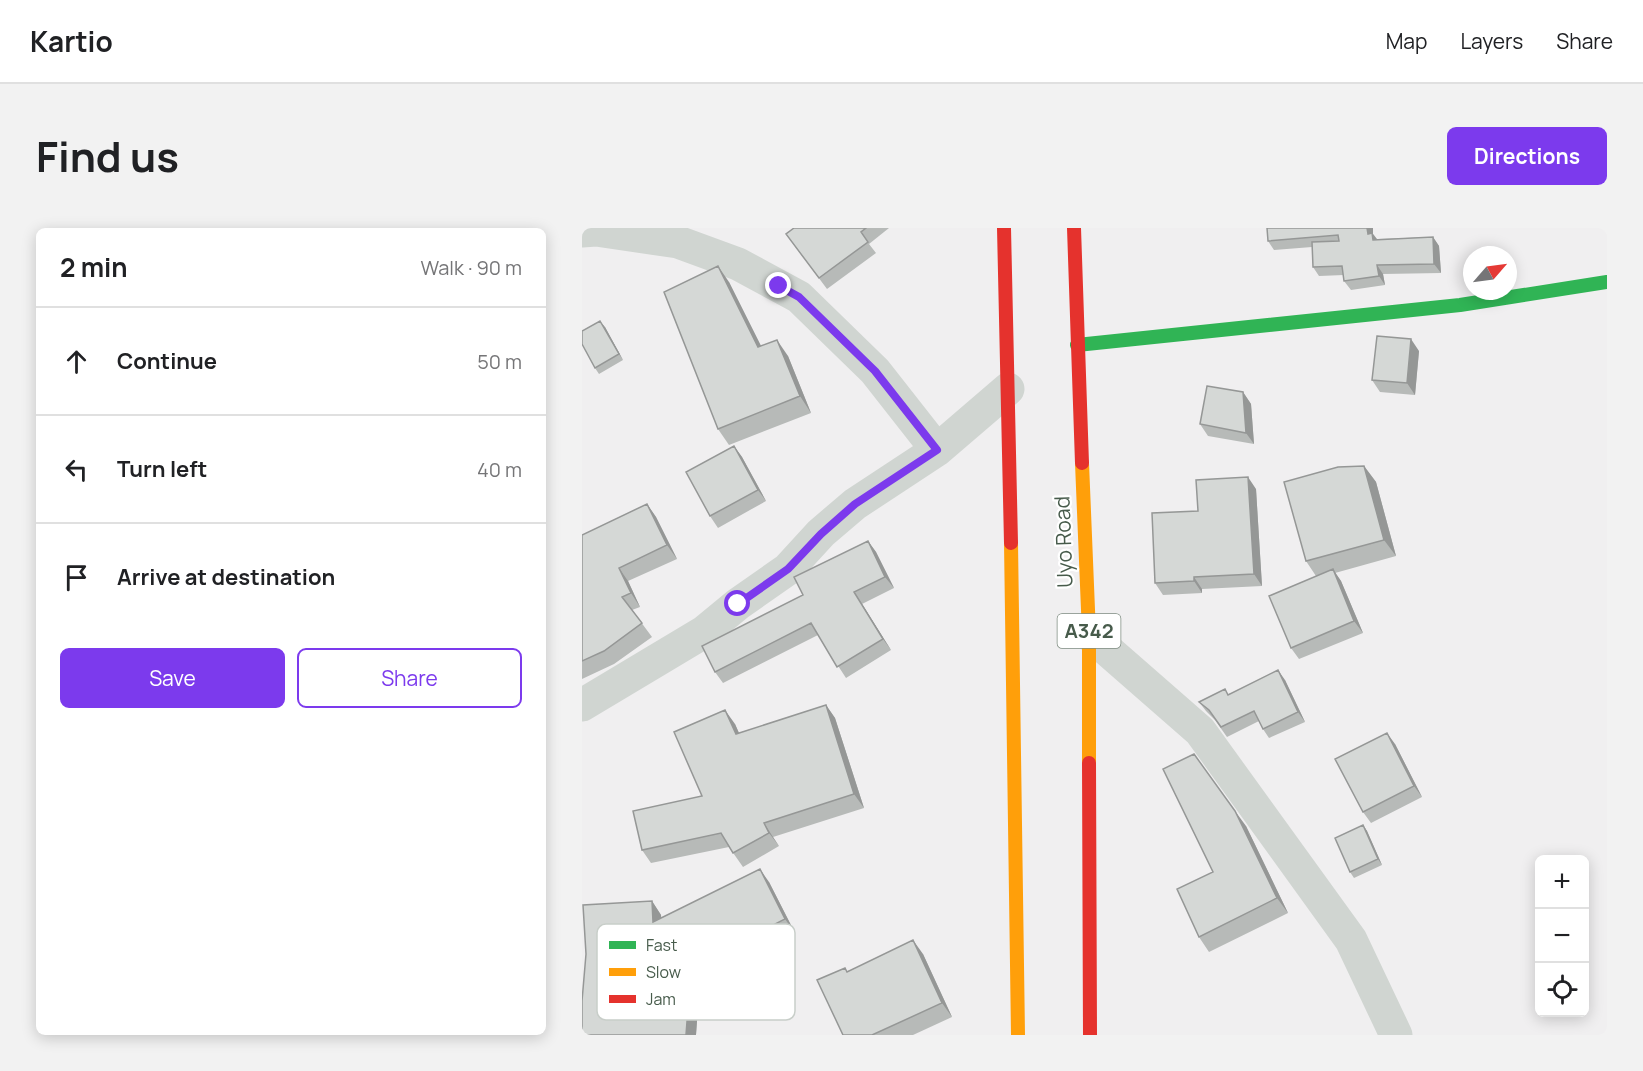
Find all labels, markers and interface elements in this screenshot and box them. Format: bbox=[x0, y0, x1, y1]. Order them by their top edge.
text: Kartio bbox=[30, 22, 113, 60]
text: Map bbox=[1386, 27, 1427, 55]
text: Layers bbox=[1460, 27, 1523, 55]
text: Share bbox=[1556, 27, 1613, 55]
text: Find us bbox=[36, 127, 179, 185]
button: Directions bbox=[1447, 127, 1607, 185]
north arrow bbox=[1463, 246, 1517, 300]
text: 2 min bbox=[60, 249, 128, 285]
text: Walk · 90 m bbox=[420, 254, 522, 281]
route end bbox=[765, 272, 791, 298]
icon: ahead bbox=[60, 345, 93, 378]
text: Continue bbox=[117, 346, 217, 376]
text: 50 m bbox=[477, 348, 522, 375]
icon: left bbox=[60, 453, 93, 486]
text: Turn left bbox=[117, 454, 207, 484]
text: 40 m bbox=[477, 456, 522, 483]
street label: Uyo Road bbox=[1047, 496, 1079, 588]
icon: arrive bbox=[60, 561, 93, 594]
text: Arrive at destination bbox=[117, 562, 335, 592]
route start bbox=[724, 590, 750, 616]
road number: A342 bbox=[1058, 614, 1120, 648]
button: Save bbox=[60, 648, 285, 708]
button: Share bbox=[297, 648, 522, 708]
map controls bbox=[1535, 855, 1589, 1017]
button: + bbox=[1535, 855, 1589, 909]
button: − bbox=[1535, 909, 1589, 963]
legend bbox=[597, 924, 795, 1020]
text: Fast bbox=[646, 934, 677, 956]
text: Slow bbox=[646, 961, 681, 983]
button: locate bbox=[1535, 963, 1589, 1017]
text: Jam bbox=[646, 988, 676, 1010]

